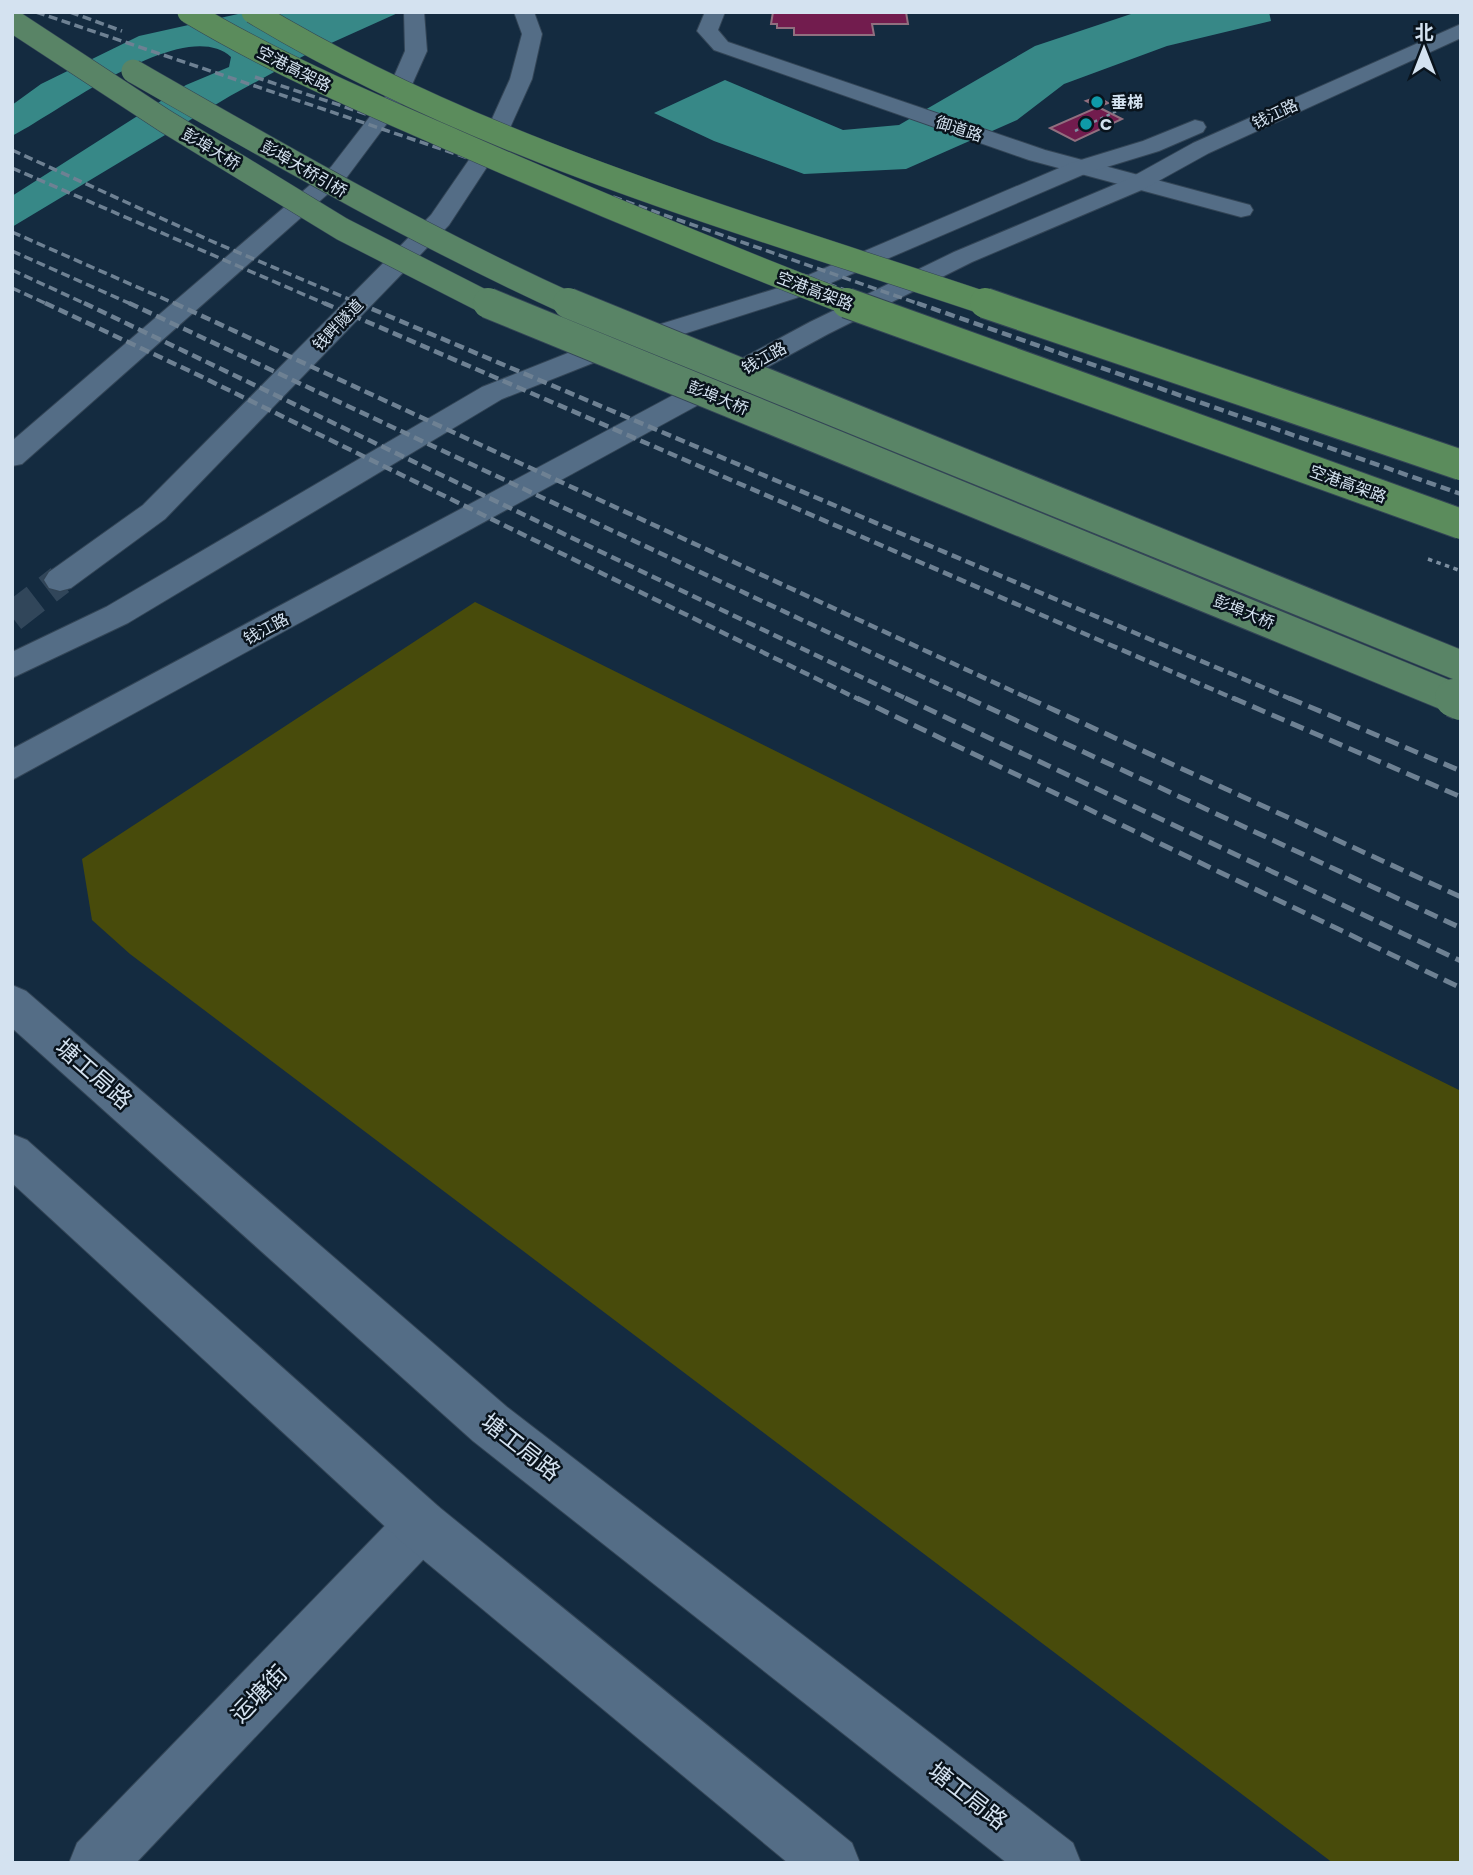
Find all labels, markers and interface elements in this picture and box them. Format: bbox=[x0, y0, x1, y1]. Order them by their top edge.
north arrow bbox=[1389, 14, 1459, 84]
text: 北 bbox=[1414, 19, 1434, 46]
street label: 空港高架路 bbox=[253, 41, 335, 97]
place label: 垂梯 bbox=[1111, 91, 1143, 114]
street label: 钱江路 bbox=[1248, 93, 1302, 135]
marker: 垂梯 bbox=[1089, 94, 1105, 110]
street label: 御道路 bbox=[933, 111, 985, 147]
place label: C bbox=[1100, 113, 1112, 136]
marker: C bbox=[1078, 116, 1094, 132]
street label: 彭埠大桥 bbox=[178, 123, 244, 175]
street label: 彭埠大桥引桥 bbox=[257, 135, 351, 203]
street label: 空港高架路 bbox=[774, 266, 856, 316]
street label: 钱畔隧道 bbox=[307, 294, 369, 356]
street label: 钱江路 bbox=[737, 336, 791, 380]
street label: 彭埠大桥 bbox=[684, 375, 752, 421]
street label: 空港高架路 bbox=[1306, 460, 1390, 508]
street label: 彭埠大桥 bbox=[1210, 589, 1278, 635]
street label: 钱江路 bbox=[239, 608, 293, 650]
street label: 塘工局路 bbox=[49, 1032, 139, 1116]
street label: 塘工局路 bbox=[475, 1406, 567, 1488]
street label: 运塘街 bbox=[224, 1658, 294, 1730]
street label: 塘工局路 bbox=[922, 1755, 1014, 1837]

